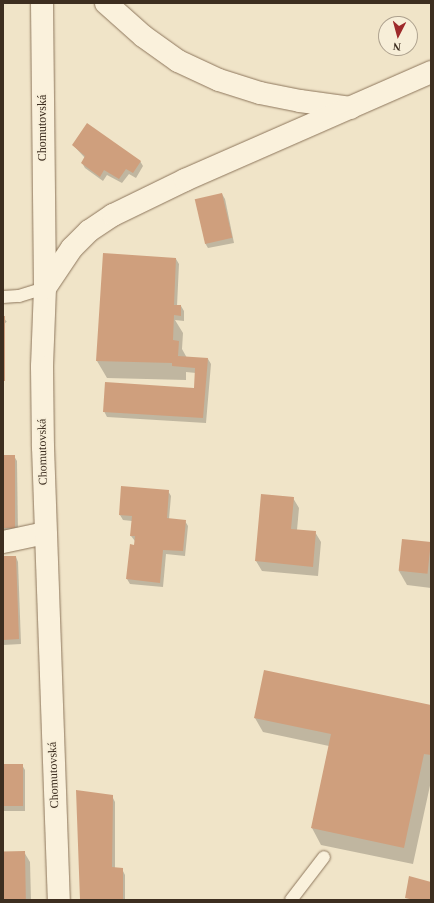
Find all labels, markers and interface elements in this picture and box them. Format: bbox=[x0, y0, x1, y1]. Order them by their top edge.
north arrow bbox=[378, 16, 418, 56]
text: N bbox=[392, 41, 401, 53]
street label: Chomutovská bbox=[36, 95, 50, 161]
street label: Chomutovská bbox=[35, 419, 51, 485]
street label: Chomutovská bbox=[46, 741, 62, 809]

